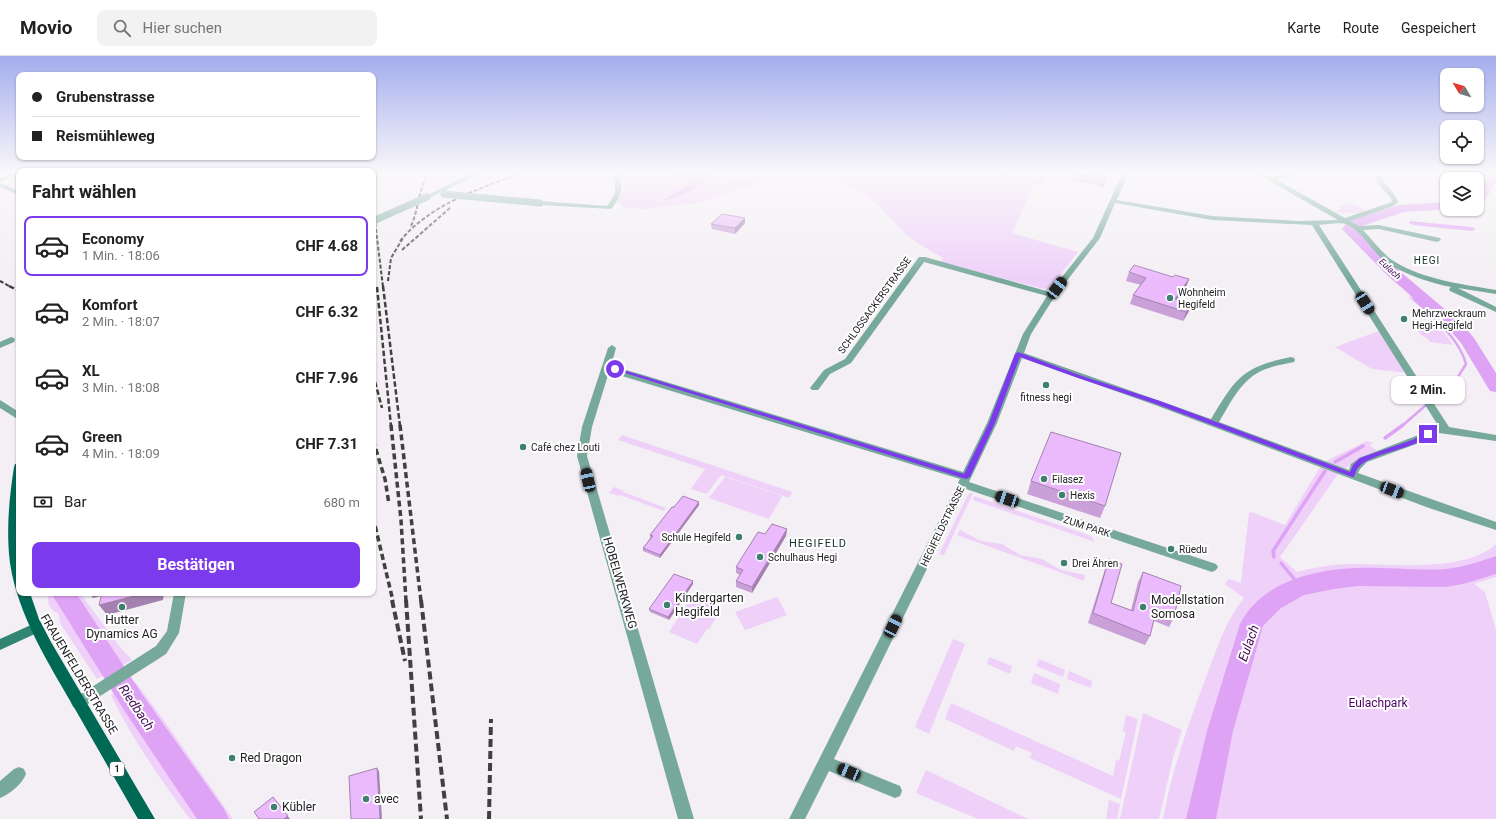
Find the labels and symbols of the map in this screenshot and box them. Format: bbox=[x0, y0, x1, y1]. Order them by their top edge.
north arrow bbox=[1440, 68, 1484, 112]
street label: SCHLOSSACKERSTRASSE bbox=[836, 255, 913, 356]
district label: HEGI bbox=[1414, 255, 1440, 266]
water label: Eulach bbox=[1377, 256, 1403, 282]
car bbox=[1045, 275, 1069, 301]
place label: Wohnheim Hegifeld bbox=[1178, 287, 1226, 310]
car bbox=[1354, 290, 1376, 316]
marker: Wohnheim Hegifeld bbox=[1165, 293, 1175, 303]
place label: Mehrzweckraum Hegi-Hegifeld bbox=[1412, 308, 1486, 331]
marker: Mehrzweckraum Hegi-Hegifeld bbox=[1399, 314, 1409, 324]
route start bbox=[606, 360, 624, 378]
callout: 2 Min. bbox=[1391, 376, 1465, 404]
marker: fitness hegi bbox=[1041, 380, 1051, 390]
place label: fitness hegi bbox=[1020, 392, 1072, 403]
route end bbox=[1419, 425, 1437, 443]
marker: Café chez Louti bbox=[518, 442, 528, 452]
place label: Café chez Louti bbox=[531, 442, 600, 453]
car bbox=[580, 467, 596, 493]
marker: Filasez bbox=[1039, 474, 1049, 484]
place label: Filasez bbox=[1052, 474, 1083, 485]
car bbox=[1379, 480, 1405, 500]
street label: HEGIFELDSTRASSE bbox=[918, 484, 967, 568]
car bbox=[994, 489, 1020, 509]
marker: Hexis bbox=[1057, 490, 1067, 500]
place label: Hexis bbox=[1070, 490, 1095, 501]
street label: ZUM PARK bbox=[1062, 514, 1112, 539]
place label: Schule Hegifeld bbox=[661, 532, 731, 543]
marker: Schule Hegifeld bbox=[734, 532, 744, 542]
street label: HOBELWERKWEG bbox=[600, 536, 640, 630]
district label: HEGIFELD bbox=[789, 537, 847, 550]
marker: Rüedu bbox=[1166, 544, 1176, 554]
place label: Rüedu bbox=[1179, 544, 1207, 555]
marker: Schulhaus Hegi bbox=[755, 552, 765, 562]
place label: Schulhaus Hegi bbox=[768, 552, 837, 563]
place label: Drei Ähren bbox=[1072, 557, 1118, 569]
marker: Drei Ähren bbox=[1059, 558, 1069, 568]
place label: Kindergarten Hegifeld bbox=[675, 591, 744, 619]
place label: Modellstation Somosa bbox=[1151, 593, 1224, 621]
marker: Kindergarten Hegifeld bbox=[662, 600, 672, 610]
marker: Hutter Dynamics AG bbox=[117, 602, 127, 612]
marker: Modellstation Somosa bbox=[1138, 602, 1148, 612]
street label: FRAUENFELDERSTRASSE bbox=[38, 611, 120, 737]
place label: Hutter Dynamics AG bbox=[86, 613, 158, 641]
car bbox=[882, 613, 904, 639]
water label: Eulach bbox=[1235, 623, 1262, 663]
water label: Riedbach bbox=[116, 681, 157, 733]
park label: Eulachpark bbox=[1348, 696, 1408, 710]
place label: Red Dragon bbox=[240, 751, 302, 765]
marker: Red Dragon bbox=[227, 753, 237, 763]
road number: 1 bbox=[110, 762, 124, 776]
car bbox=[836, 762, 862, 782]
place label: avec bbox=[374, 792, 399, 806]
marker: avec bbox=[361, 794, 371, 804]
place label: Kübler bbox=[282, 800, 316, 814]
marker: Kübler bbox=[269, 802, 279, 812]

